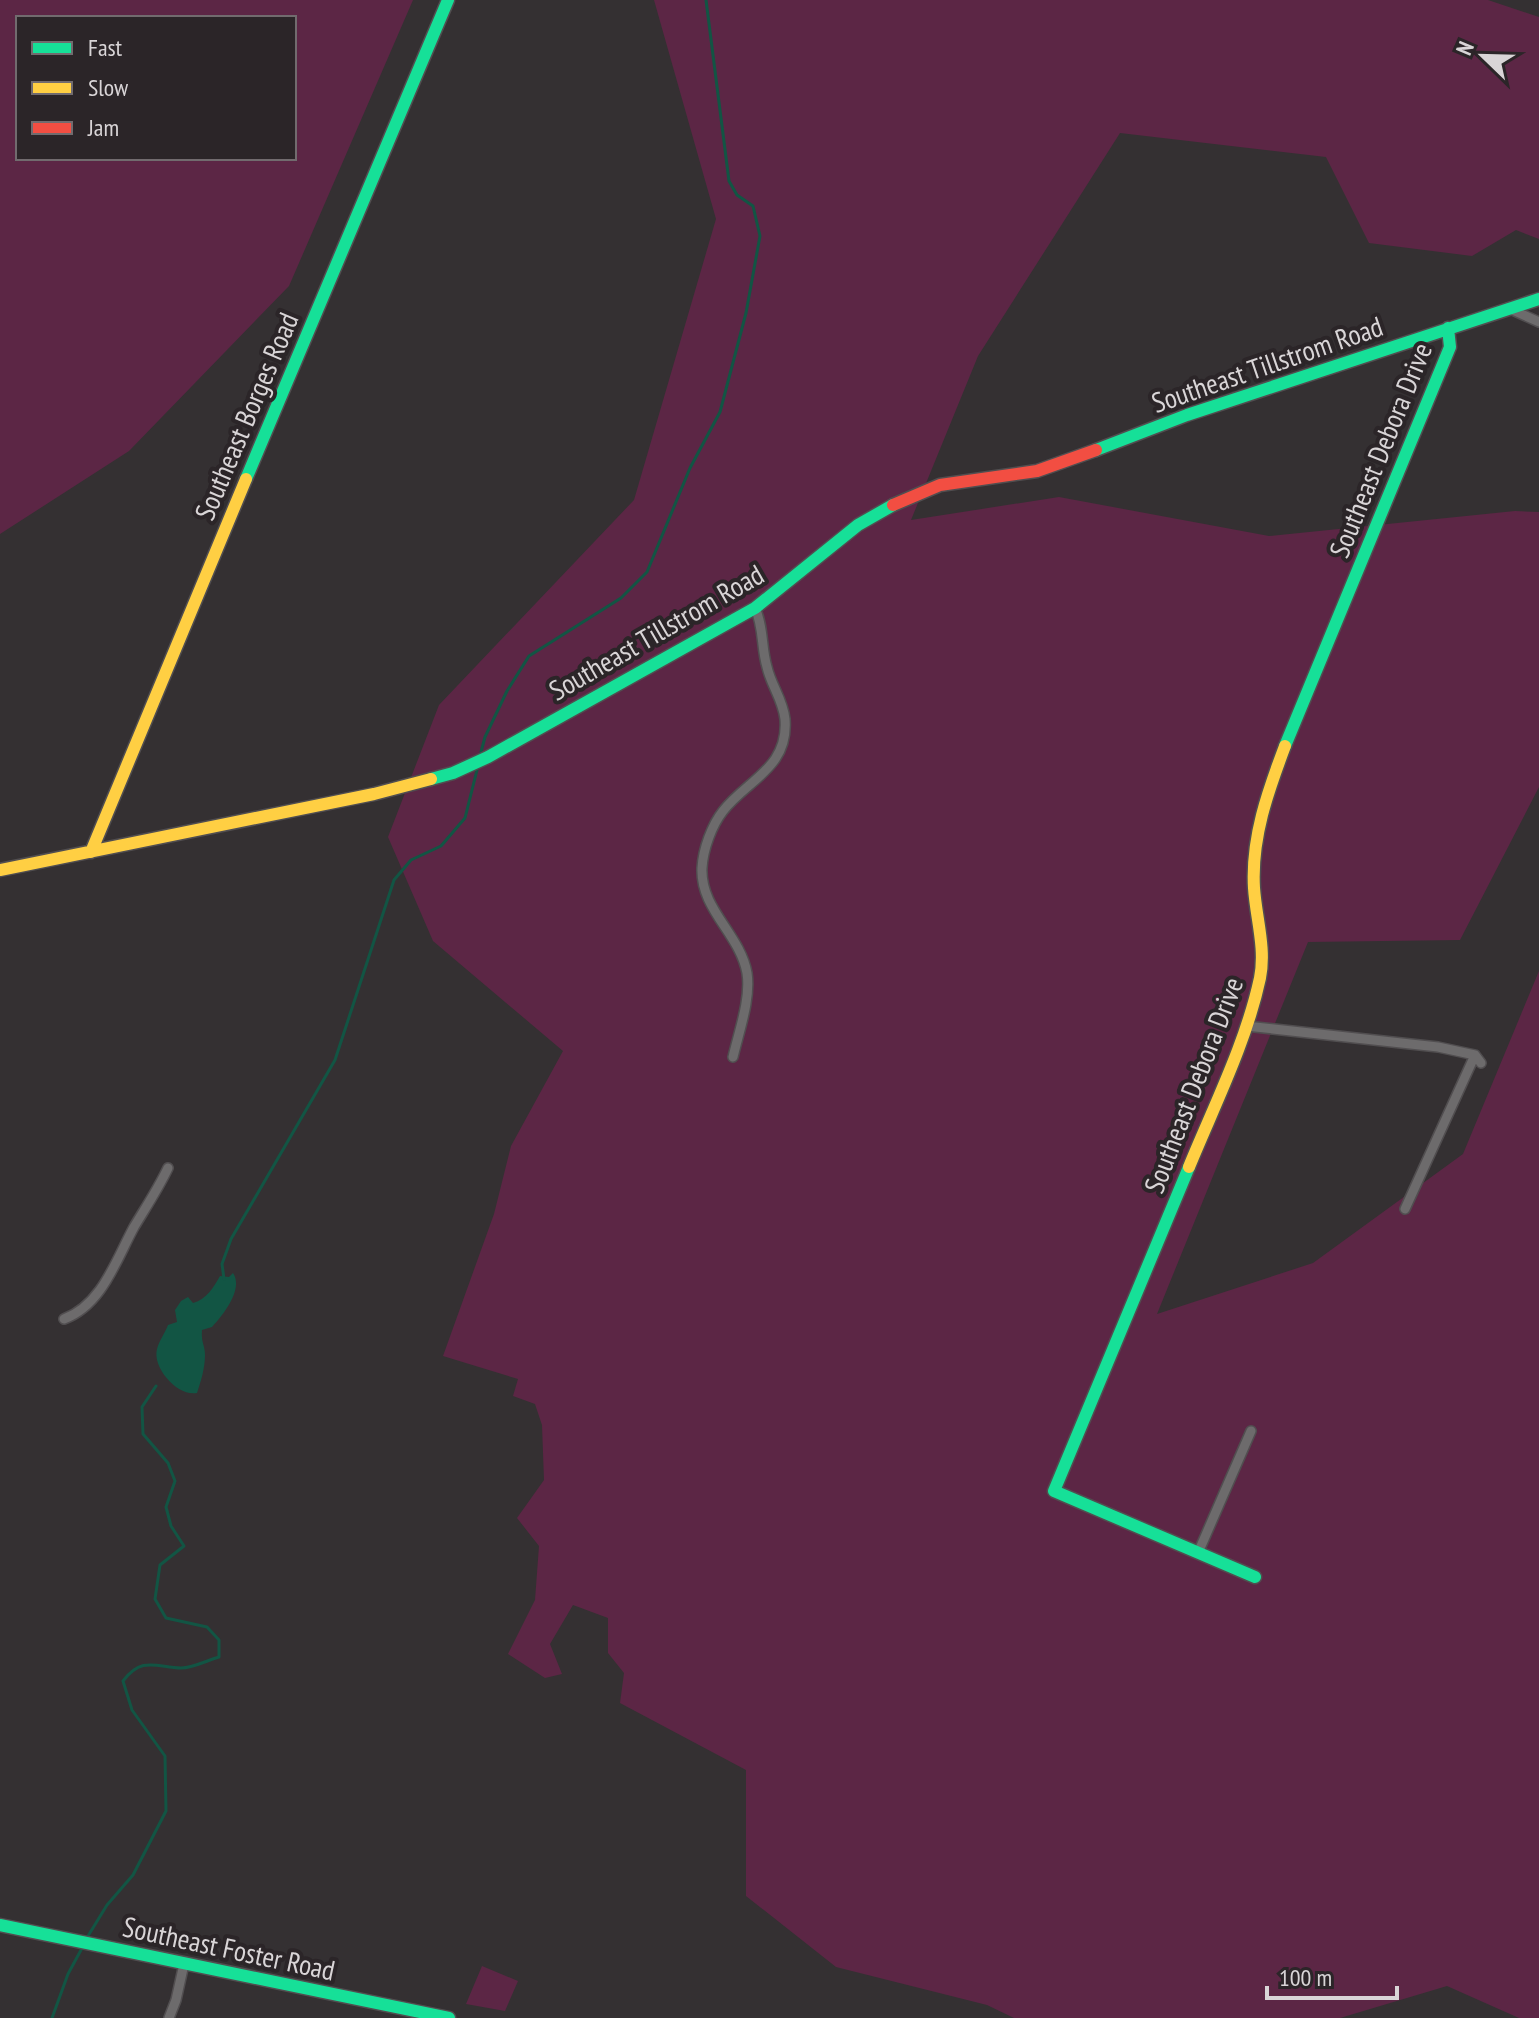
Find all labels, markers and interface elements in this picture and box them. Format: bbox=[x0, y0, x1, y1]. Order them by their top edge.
legend bbox=[16, 16, 296, 160]
north arrow bbox=[1443, 16, 1523, 96]
text: Fast bbox=[88, 32, 123, 63]
text: N bbox=[1449, 37, 1480, 59]
text: Slow bbox=[88, 72, 129, 103]
text: Jam bbox=[87, 112, 119, 143]
street label: Southeast Borges Road bbox=[186, 307, 306, 525]
street label: Southeast Tillstrom Road bbox=[1147, 307, 1387, 421]
street label: Southeast Debora Drive bbox=[1320, 337, 1440, 563]
street label: Southeast Tillstrom Road bbox=[542, 556, 770, 708]
street label: Southeast Debora Drive bbox=[1135, 972, 1251, 1198]
street label: Southeast Foster Road bbox=[120, 1907, 338, 1989]
scale bar bbox=[1267, 1950, 1397, 2000]
text: 100 m bbox=[1279, 1962, 1332, 1993]

